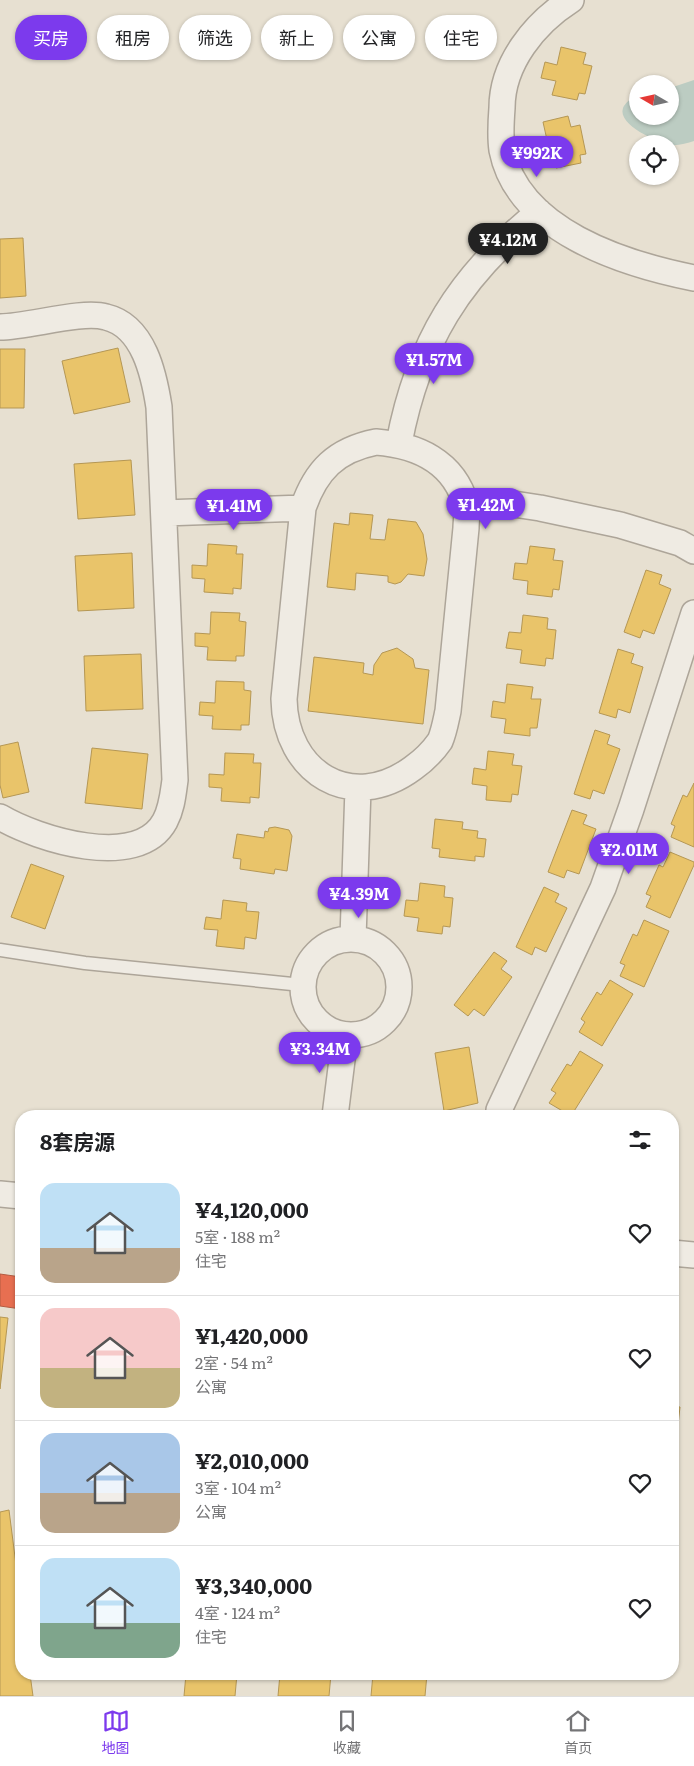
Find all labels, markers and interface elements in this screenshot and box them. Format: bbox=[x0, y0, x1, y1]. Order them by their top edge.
chip: 买房 bbox=[15, 15, 87, 60]
chip: 租房 bbox=[97, 15, 169, 60]
chip: 筛选 bbox=[179, 15, 251, 60]
chip: 新上 bbox=[261, 15, 333, 60]
chip: 公寓 bbox=[343, 15, 415, 60]
chip: 住宅 bbox=[425, 15, 497, 60]
north arrow bbox=[629, 75, 679, 125]
map controls bbox=[629, 75, 679, 185]
button: locate bbox=[629, 135, 679, 185]
pin: ¥992K bbox=[502, 136, 572, 178]
text: ¥992K bbox=[511, 140, 563, 164]
pin: ¥4.12M bbox=[467, 222, 549, 265]
text: ¥4.12M bbox=[479, 227, 537, 251]
pin: ¥1.57M bbox=[393, 342, 475, 385]
text: ¥1.57M bbox=[406, 347, 462, 371]
pin: ¥1.41M bbox=[193, 488, 275, 531]
pin: ¥1.42M bbox=[445, 488, 527, 530]
text: ¥1.42M bbox=[457, 492, 515, 516]
text: ¥1.41M bbox=[206, 493, 262, 517]
pin: ¥2.01M bbox=[588, 832, 670, 875]
text: ¥2.01M bbox=[600, 837, 658, 861]
pin: ¥4.39M bbox=[318, 876, 400, 919]
text: ¥4.39M bbox=[329, 881, 389, 905]
pin: ¥3.34M bbox=[279, 1032, 361, 1074]
text: ¥3.34M bbox=[290, 1036, 350, 1060]
text: 8套房源 bbox=[40, 1125, 115, 1156]
icon: filters bbox=[626, 1126, 654, 1154]
text: ¥4,120,000 bbox=[195, 1193, 309, 1224]
icon: home bbox=[80, 1203, 140, 1263]
icon: heart bbox=[626, 1219, 654, 1247]
text: 5室 · 188 m² bbox=[195, 1224, 280, 1248]
text: 住宅 bbox=[195, 1248, 227, 1272]
text: ¥1,420,000 bbox=[195, 1319, 308, 1350]
icon: home bbox=[80, 1328, 140, 1388]
icon: heart bbox=[626, 1344, 654, 1372]
text: 2室 · 54 m² bbox=[195, 1350, 273, 1374]
text: 公寓 bbox=[195, 1374, 227, 1398]
text: ¥2,010,000 bbox=[195, 1444, 309, 1475]
icon: home bbox=[80, 1453, 140, 1513]
icon: heart bbox=[626, 1469, 654, 1497]
text: 3室 · 104 m² bbox=[195, 1475, 281, 1499]
text: 公寓 bbox=[195, 1499, 227, 1523]
text: ¥3,340,000 bbox=[195, 1569, 312, 1600]
icon: home bbox=[80, 1578, 140, 1638]
icon: heart bbox=[626, 1594, 654, 1622]
text: 4室 · 124 m² bbox=[195, 1600, 280, 1624]
text: 住宅 bbox=[195, 1624, 227, 1648]
tab: 地图 bbox=[102, 1707, 130, 1757]
tab: 收藏 bbox=[333, 1707, 361, 1757]
tab: 首页 bbox=[564, 1707, 592, 1757]

